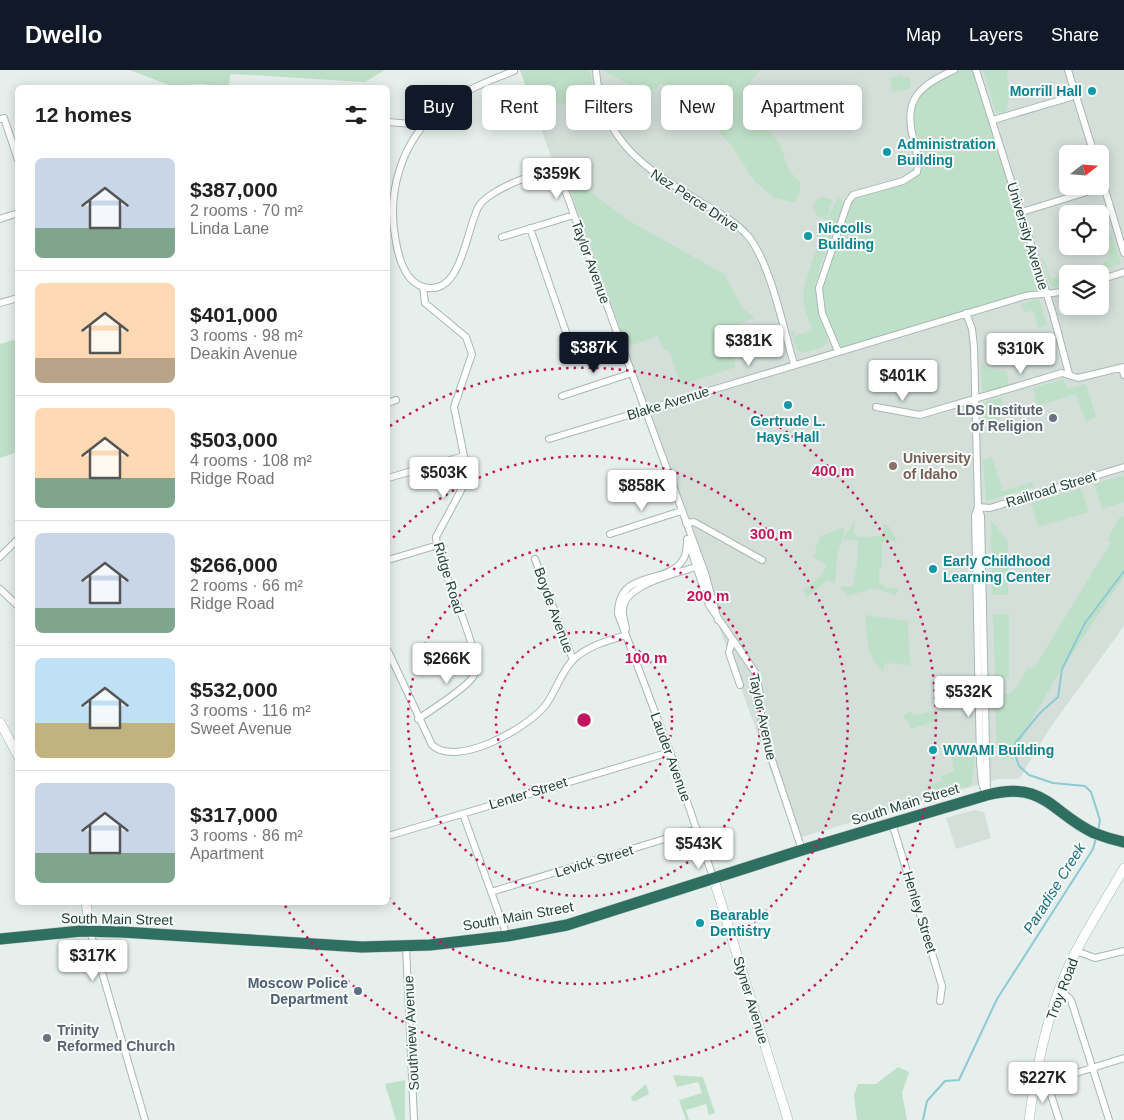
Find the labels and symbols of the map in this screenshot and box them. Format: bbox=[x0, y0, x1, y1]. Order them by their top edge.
place label: Morrill Hall bbox=[1010, 83, 1082, 99]
marker: Morrill Hall bbox=[1086, 85, 1098, 97]
place label: Administration Building bbox=[897, 136, 996, 168]
north arrow bbox=[1059, 145, 1109, 195]
marker: Administration Building bbox=[881, 146, 893, 158]
pin: $359K bbox=[522, 158, 592, 200]
street label: Nez Perce Drive bbox=[648, 166, 742, 235]
street label: University Avenue bbox=[1004, 180, 1052, 292]
street label: Taylor Avenue bbox=[568, 218, 614, 306]
place label: Niccolls Building bbox=[818, 220, 874, 252]
marker: Niccolls Building bbox=[802, 230, 814, 242]
pin: $381K bbox=[714, 324, 784, 367]
pin: $387K bbox=[559, 332, 629, 374]
pin: $310K bbox=[986, 332, 1056, 375]
pin: $401K bbox=[868, 360, 938, 402]
street label: Blake Avenue bbox=[625, 383, 711, 423]
marker: Gertrude L. Hays Hall bbox=[782, 399, 794, 411]
place label: LDS Institute of Religion bbox=[957, 402, 1043, 434]
marker: LDS Institute of Religion bbox=[1047, 412, 1059, 424]
place label: Gertrude L. Hays Hall bbox=[750, 413, 826, 445]
place label: University of Idaho bbox=[903, 450, 971, 482]
pin: $503K bbox=[409, 456, 479, 499]
marker: University of Idaho bbox=[887, 460, 899, 472]
text: 400 m bbox=[812, 462, 854, 479]
street label: Railroad Street bbox=[1004, 468, 1098, 510]
pin: $858K bbox=[607, 470, 677, 512]
text: 300 m bbox=[750, 525, 792, 542]
street label: Ridge Road bbox=[431, 540, 467, 616]
place label: Early Childhood Learning Center bbox=[943, 553, 1051, 585]
marker: Early Childhood Learning Center bbox=[927, 563, 939, 575]
street label: Boyde Avenue bbox=[531, 565, 577, 655]
text: 200 m bbox=[687, 587, 729, 604]
pin: $266K bbox=[412, 642, 482, 685]
text: 100 m bbox=[625, 649, 667, 666]
street label: Taylor Avenue bbox=[746, 672, 780, 762]
pin: $532K bbox=[934, 676, 1004, 718]
street label: Lauder Avenue bbox=[647, 710, 695, 804]
centre of rings bbox=[575, 711, 593, 729]
place label: WWAMI Building bbox=[943, 742, 1054, 758]
marker: WWAMI Building bbox=[927, 744, 939, 756]
street label: Lenter Street bbox=[487, 773, 569, 812]
street label: South Main Street bbox=[849, 780, 961, 828]
pin: $543K bbox=[664, 828, 734, 870]
water label: Paradise Creek bbox=[1019, 838, 1089, 936]
street label: Levick Street bbox=[553, 841, 635, 880]
street label: Henley Street bbox=[900, 869, 940, 955]
street label: South Main Street bbox=[461, 898, 575, 934]
place label: Bearable Dentistry bbox=[710, 907, 771, 939]
street label: South Main Street bbox=[61, 910, 173, 928]
marker: Bearable Dentistry bbox=[694, 917, 706, 929]
pin: $317K bbox=[58, 940, 128, 982]
street label: Styner Avenue bbox=[730, 954, 772, 1046]
street label: Troy Road bbox=[1043, 956, 1081, 1022]
place label: Moscow Police Department bbox=[248, 975, 348, 1007]
street label: Southview Avenue bbox=[400, 975, 422, 1091]
marker: Moscow Police Department bbox=[352, 985, 364, 997]
place label: Trinity Reformed Church bbox=[57, 1022, 175, 1054]
marker: Trinity Reformed Church bbox=[41, 1032, 53, 1044]
pin: $227K bbox=[1008, 1062, 1078, 1104]

